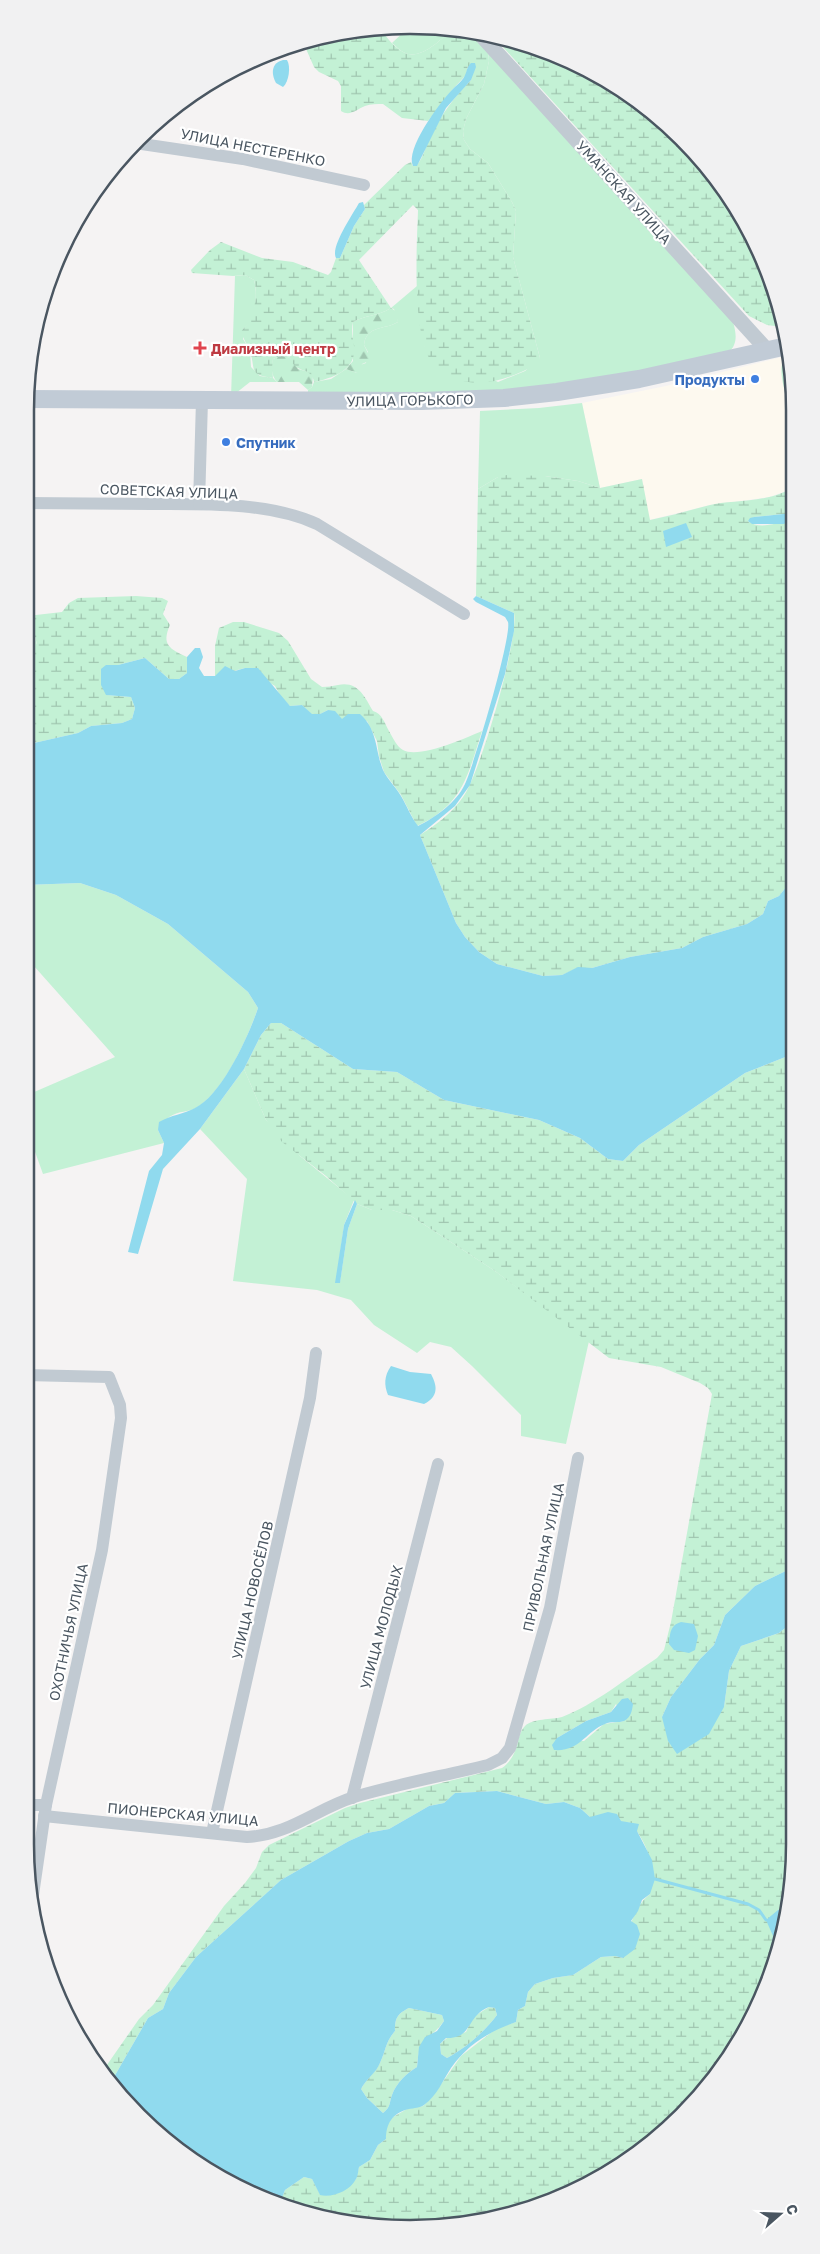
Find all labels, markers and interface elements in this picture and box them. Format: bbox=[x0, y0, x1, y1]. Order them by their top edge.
street label: УЛИЦА НЕСТЕРЕНКО bbox=[179, 125, 327, 169]
street label: УМАНСКАЯ УЛИЦА bbox=[573, 137, 675, 248]
place label: Диализный центр bbox=[211, 340, 336, 357]
marker: Диализный центр bbox=[193, 341, 207, 355]
place label: Продукты bbox=[675, 371, 745, 388]
marker: Продукты bbox=[749, 373, 761, 385]
street label: УЛИЦА ГОРЬКОГО bbox=[346, 390, 474, 410]
place label: Спутник bbox=[236, 434, 296, 451]
marker: Спутник bbox=[220, 436, 232, 448]
street label: СОВЕТСКАЯ УЛИЦА bbox=[100, 480, 239, 502]
street label: ПРИВОЛЬНАЯ УЛИЦА bbox=[519, 1480, 567, 1633]
street label: УЛИЦА НОВОСЁЛОВ bbox=[228, 1519, 276, 1661]
street label: ОХОТНИЧЬЯ УЛИЦА bbox=[45, 1561, 91, 1702]
street label: УЛИЦА МОЛОДЫХ bbox=[356, 1563, 406, 1691]
street label: ПИОНЕРСКАЯ УЛИЦА bbox=[107, 1799, 260, 1829]
north arrow bbox=[755, 2189, 805, 2239]
text: С bbox=[783, 2202, 802, 2217]

